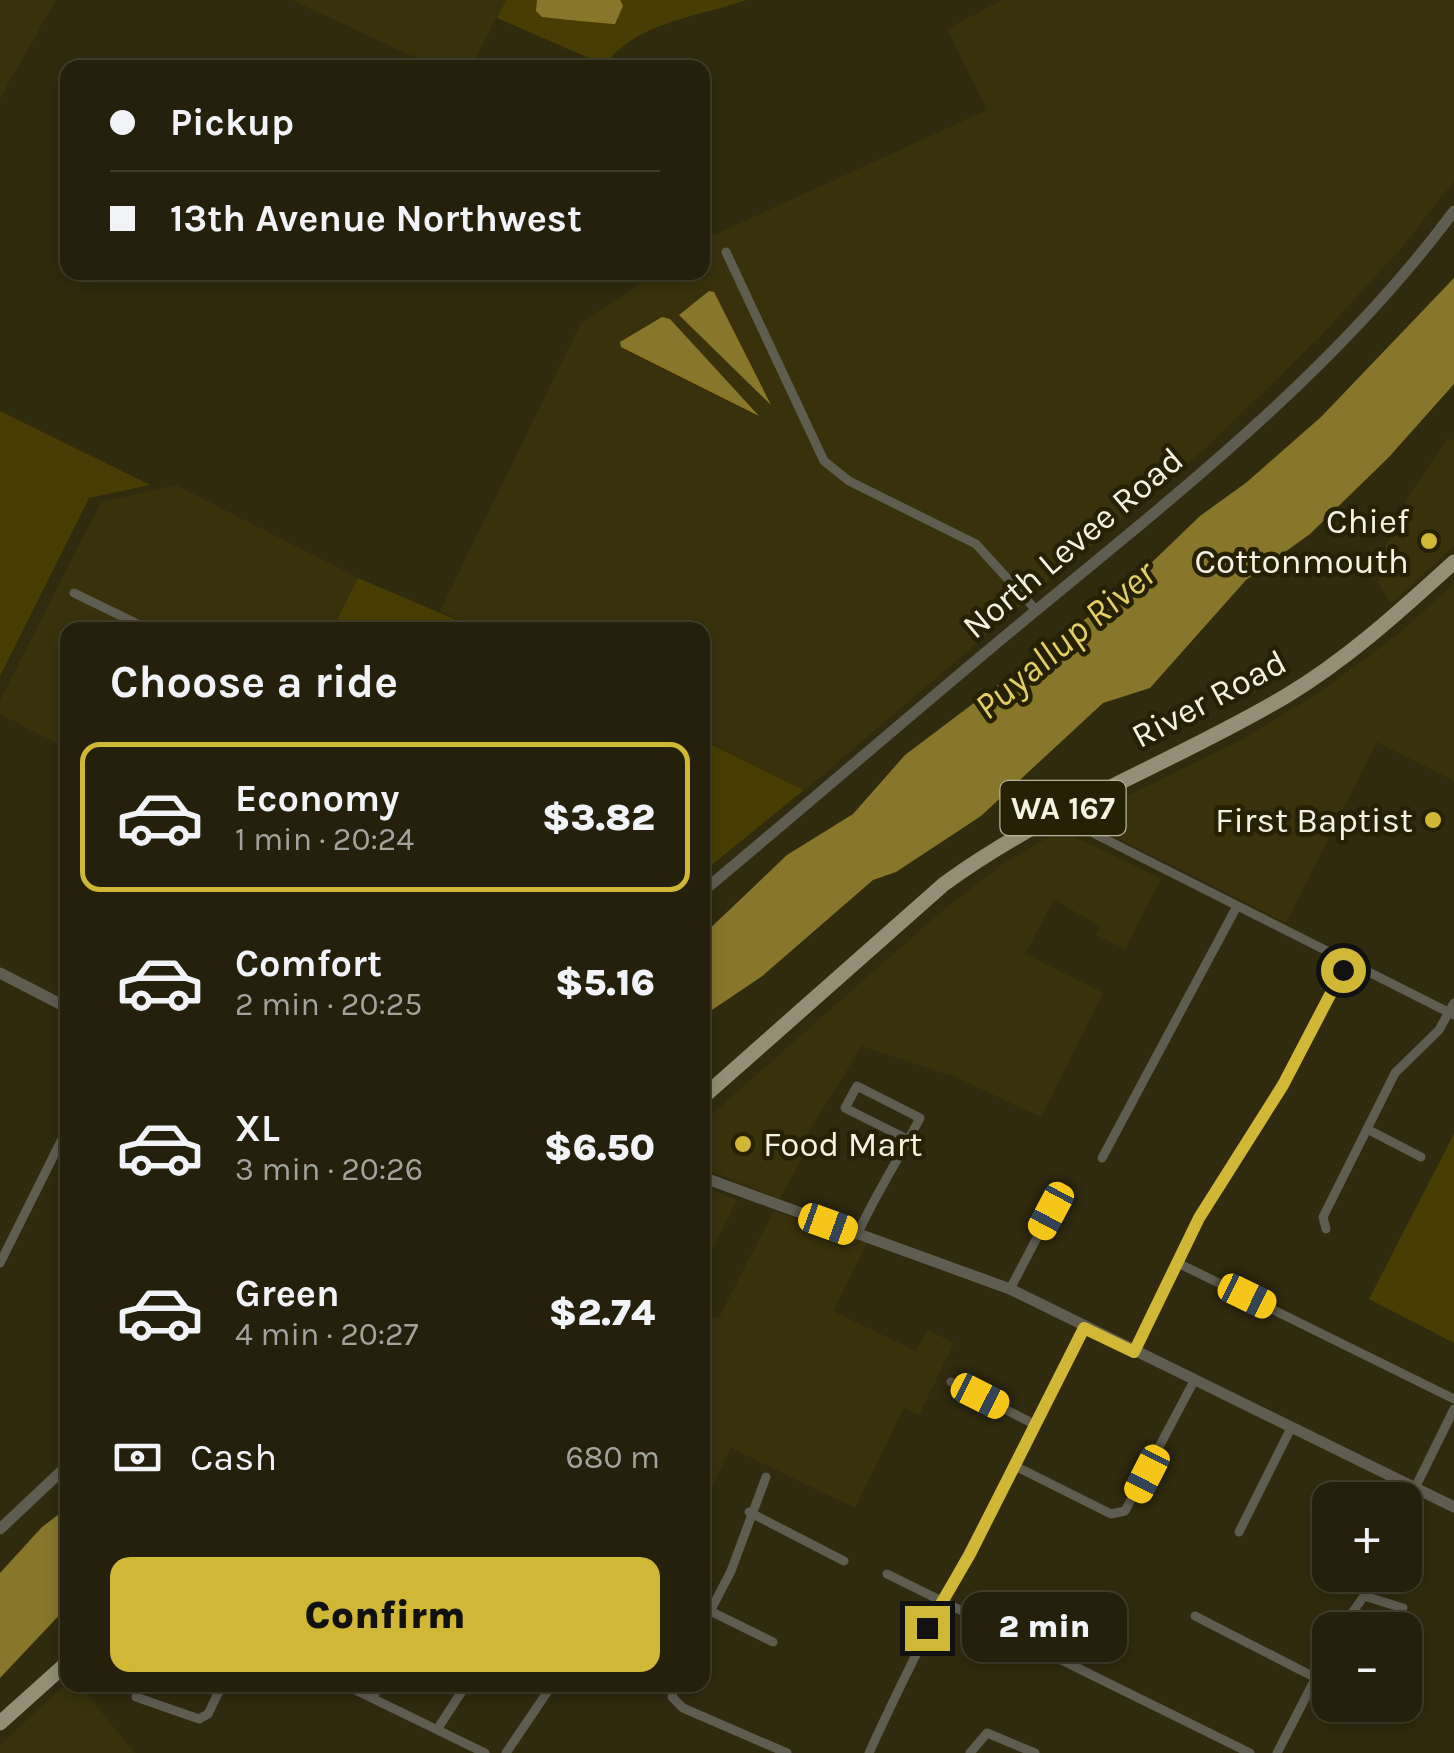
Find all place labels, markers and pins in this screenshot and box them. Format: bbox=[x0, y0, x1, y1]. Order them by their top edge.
place label: Chief Cottonmouth bbox=[1195, 501, 1410, 582]
marker: Chief Cottonmouth bbox=[1418, 530, 1440, 552]
place label: First Baptist bbox=[1215, 800, 1413, 841]
marker: First Baptist bbox=[1422, 809, 1444, 831]
place label: Food Mart bbox=[763, 1124, 922, 1165]
marker: Food Mart bbox=[732, 1133, 754, 1155]

